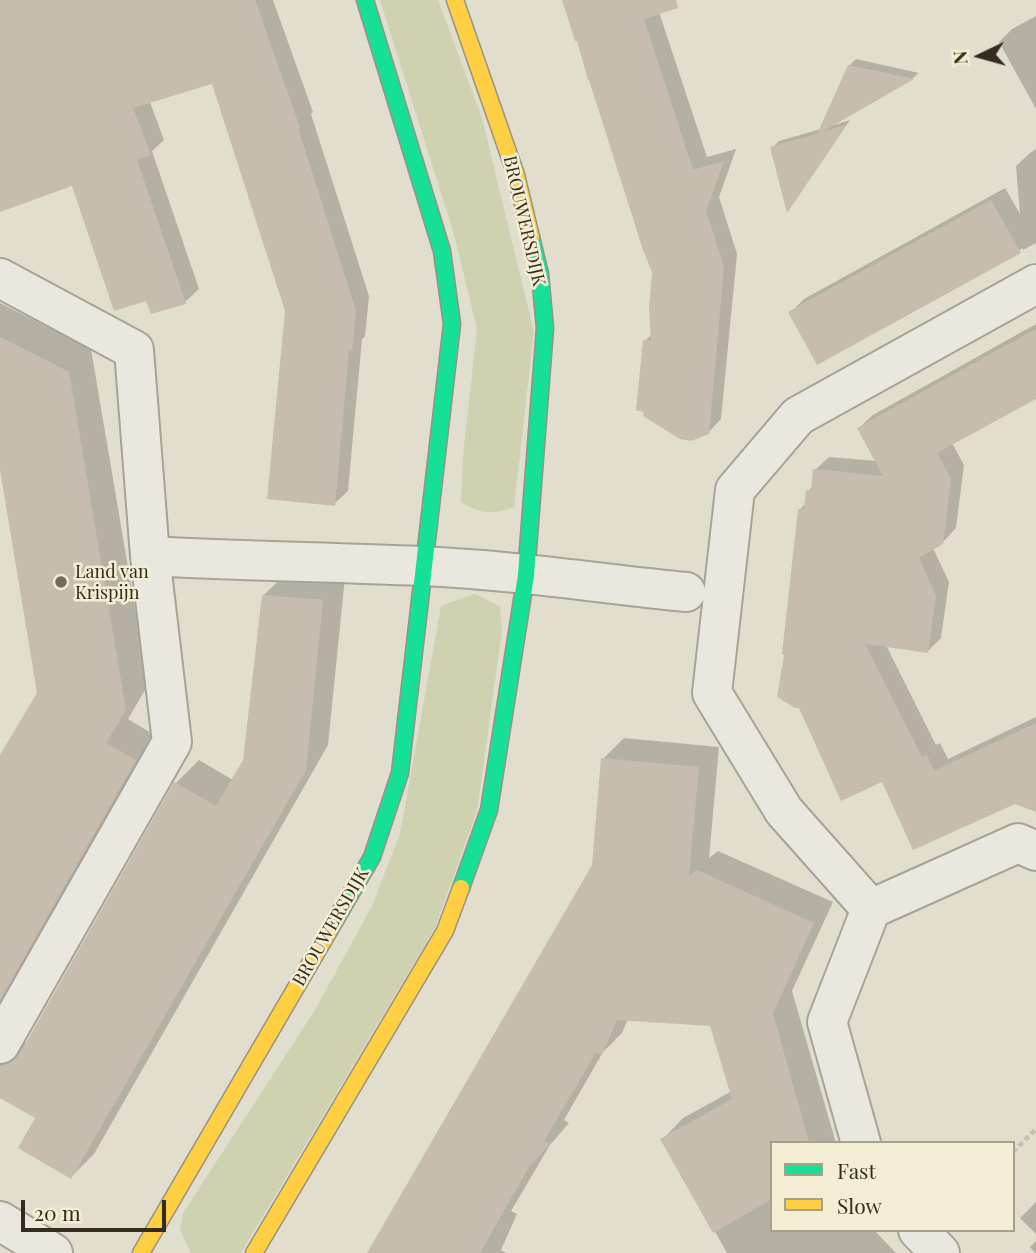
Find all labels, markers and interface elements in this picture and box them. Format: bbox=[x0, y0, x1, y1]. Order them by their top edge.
north arrow bbox=[945, 21, 1015, 91]
text: N bbox=[946, 50, 973, 66]
street label: BROUWERSDIJK bbox=[498, 154, 550, 288]
place label: Land van Krispijn bbox=[75, 561, 149, 604]
marker: Land van Krispijn bbox=[53, 574, 69, 590]
street label: BROUWERSDIJK bbox=[288, 864, 374, 990]
legend bbox=[770, 1141, 1015, 1232]
text: Fast bbox=[837, 1156, 876, 1184]
scale bar bbox=[24, 1186, 170, 1230]
text: Slow bbox=[837, 1191, 882, 1219]
text: 20 m bbox=[34, 1198, 81, 1226]

